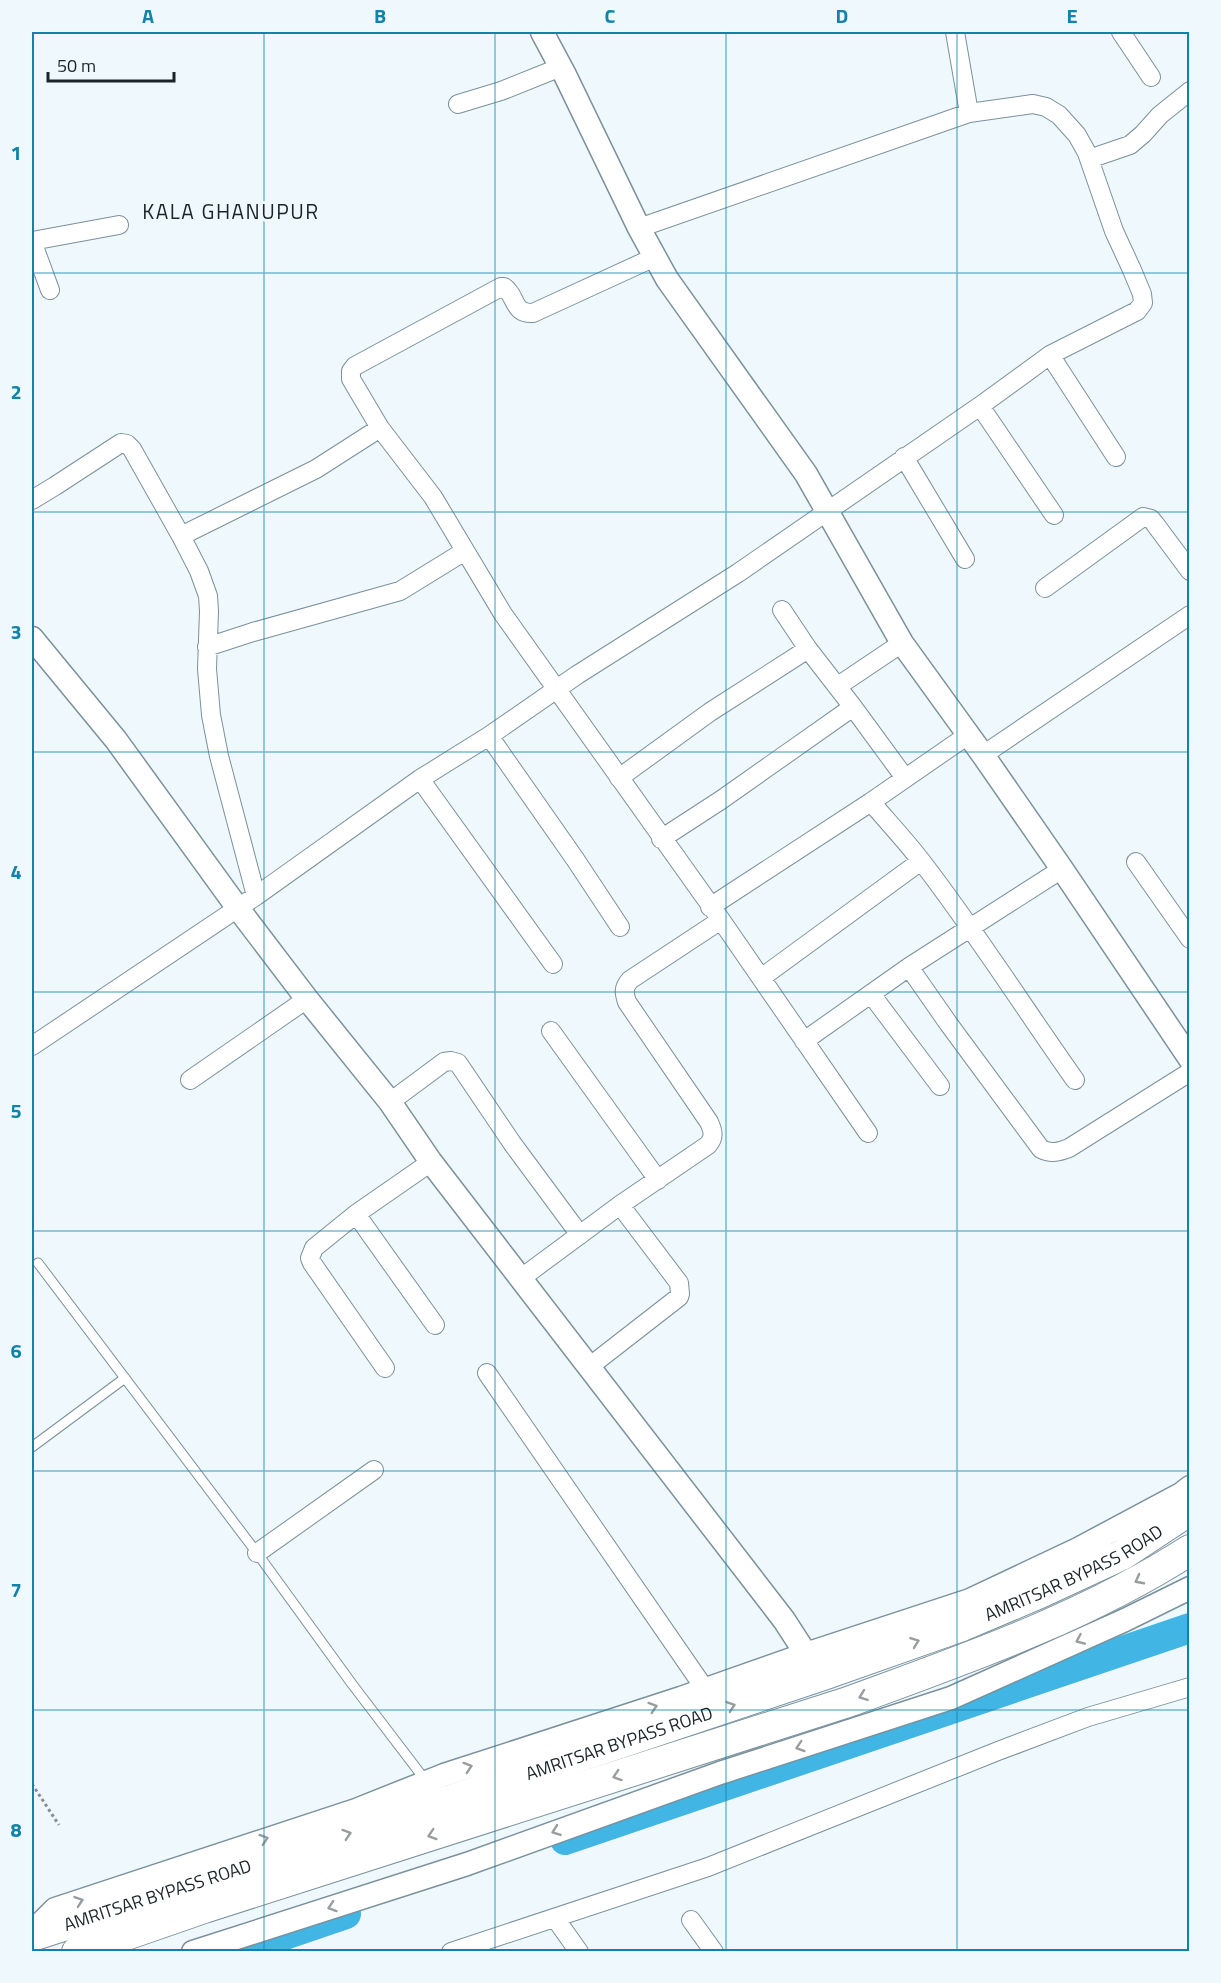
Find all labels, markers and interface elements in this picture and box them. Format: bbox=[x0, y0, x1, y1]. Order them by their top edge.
text: A bbox=[142, 0, 154, 31]
text: B bbox=[374, 0, 386, 31]
text: C bbox=[605, 0, 616, 31]
text: D bbox=[836, 0, 848, 31]
text: E bbox=[1066, 0, 1078, 31]
scale bar bbox=[48, 45, 174, 83]
text: 50 m bbox=[57, 52, 96, 79]
text: 1 bbox=[10, 137, 22, 168]
district label: KALA GHANUPUR bbox=[142, 195, 320, 227]
text: 2 bbox=[10, 376, 22, 407]
text: 3 bbox=[10, 616, 22, 647]
text: 4 bbox=[10, 856, 22, 887]
text: 5 bbox=[10, 1095, 22, 1126]
text: 6 bbox=[10, 1335, 22, 1366]
street label: AMRITSAR BYPASS ROAD bbox=[980, 1518, 1168, 1628]
one-way arrow bbox=[1135, 1573, 1145, 1584]
text: 7 bbox=[10, 1574, 22, 1605]
one-way arrow bbox=[1075, 1633, 1086, 1645]
one-way arrow bbox=[909, 1637, 920, 1650]
one-way arrow bbox=[858, 1689, 869, 1702]
street label: AMRITSAR BYPASS ROAD bbox=[522, 1699, 716, 1787]
one-way arrow bbox=[725, 1701, 736, 1714]
one-way arrow bbox=[647, 1702, 658, 1714]
one-way arrow bbox=[795, 1740, 806, 1752]
one-way arrow bbox=[462, 1762, 473, 1774]
one-way arrow bbox=[612, 1769, 623, 1781]
text: 8 bbox=[10, 1814, 22, 1845]
one-way arrow bbox=[552, 1824, 562, 1837]
one-way arrow bbox=[427, 1828, 438, 1840]
one-way arrow bbox=[341, 1829, 352, 1841]
one-way arrow bbox=[258, 1834, 269, 1847]
street label: AMRITSAR BYPASS ROAD bbox=[60, 1852, 255, 1938]
one-way arrow bbox=[73, 1896, 84, 1908]
one-way arrow bbox=[327, 1900, 338, 1912]

